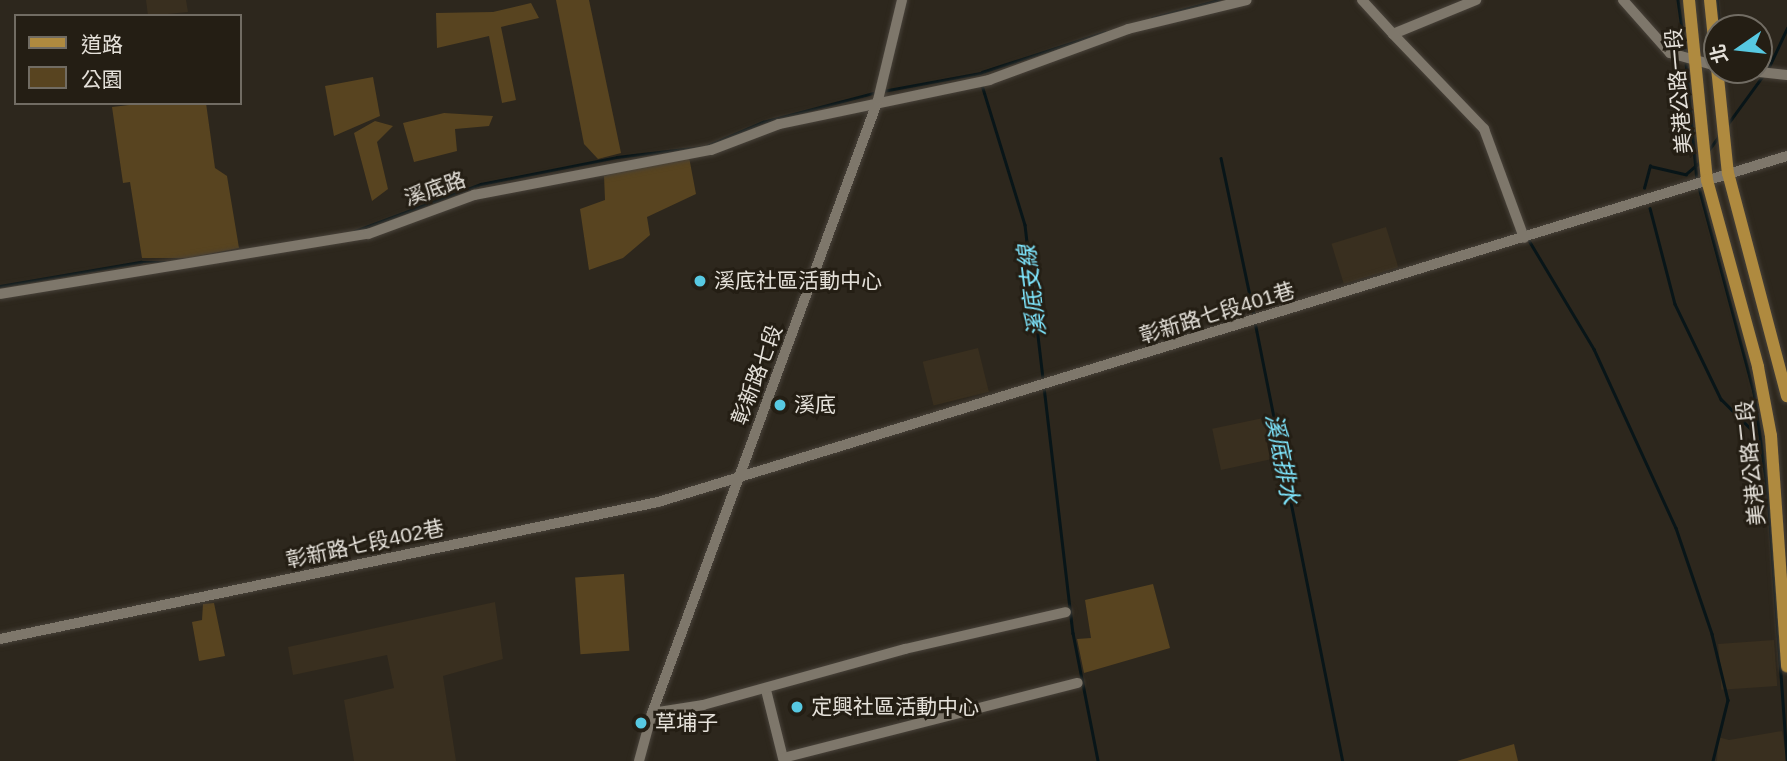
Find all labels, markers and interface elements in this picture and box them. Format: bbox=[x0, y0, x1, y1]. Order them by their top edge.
legend bbox=[14, 14, 242, 105]
north arrow bbox=[1703, 14, 1773, 84]
street label: 美港公路一段 bbox=[1661, 27, 1697, 155]
text: 道路 bbox=[81, 33, 123, 56]
text: 北 bbox=[1707, 42, 1732, 65]
text: 公園 bbox=[81, 68, 123, 91]
street label: 溪底路 bbox=[401, 167, 469, 211]
water label: 溪底支線 bbox=[1013, 244, 1051, 338]
place label: 溪底社區活動中心 bbox=[714, 268, 882, 294]
marker: 溪底社區活動中心 bbox=[692, 273, 708, 289]
street label: 彰新路七段401巷 bbox=[1136, 277, 1298, 349]
street label: 彰新路七段 bbox=[726, 321, 788, 429]
place label: 溪底 bbox=[794, 392, 836, 418]
marker: 溪底 bbox=[772, 397, 788, 413]
street label: 美港公路二段 bbox=[1732, 399, 1770, 527]
water label: 溪底排水 bbox=[1260, 411, 1304, 507]
street label: 彰新路七段402巷 bbox=[284, 515, 446, 573]
place label: 定興社區活動中心 bbox=[811, 694, 979, 720]
marker: 定興社區活動中心 bbox=[789, 699, 805, 715]
place label: 草埔子 bbox=[655, 710, 718, 736]
marker: 草埔子 bbox=[633, 715, 649, 731]

